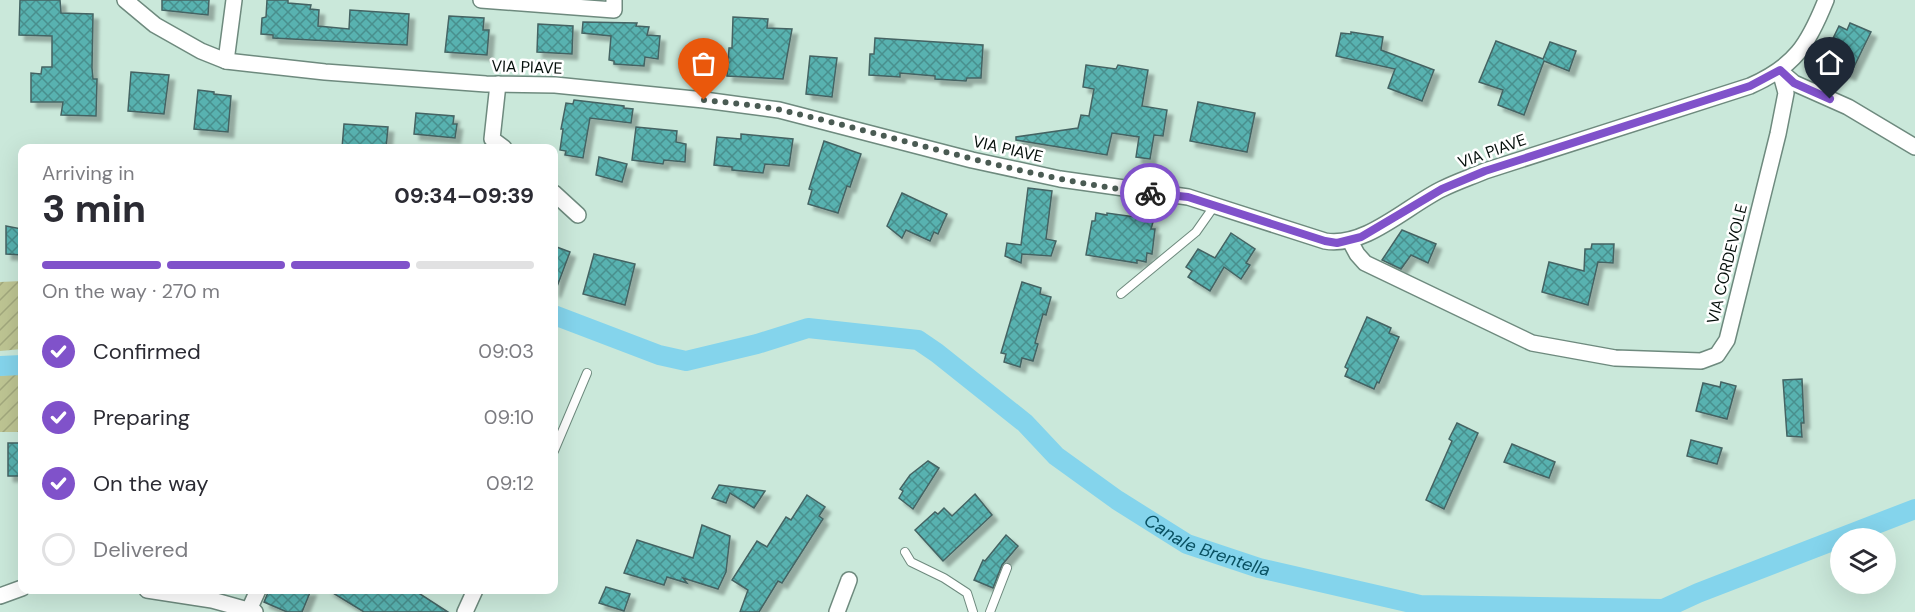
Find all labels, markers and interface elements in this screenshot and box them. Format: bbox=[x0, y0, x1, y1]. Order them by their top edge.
pin bbox=[1804, 37, 1855, 99]
pin bbox=[678, 38, 729, 100]
icon: home bbox=[1813, 46, 1846, 79]
icon: bag bbox=[687, 47, 720, 80]
street label: VIA PIAVE bbox=[491, 55, 563, 79]
street label: VIA PIAVE bbox=[1455, 129, 1529, 173]
street label: VIA PIAVE bbox=[971, 131, 1045, 167]
text: Arriving in bbox=[42, 160, 134, 186]
courier bbox=[1120, 163, 1180, 223]
icon: bike bbox=[1134, 177, 1167, 210]
text: 09:34–09:39 bbox=[394, 181, 534, 210]
text: 3 min bbox=[42, 183, 146, 234]
street label: VIA CORDEVOLE bbox=[1702, 202, 1752, 326]
text: On the way · 270 m bbox=[42, 278, 220, 304]
icon: check bbox=[42, 335, 75, 368]
text: Confirmed bbox=[93, 337, 201, 366]
text: 09:03 bbox=[478, 338, 534, 364]
icon: check bbox=[42, 401, 75, 434]
text: Preparing bbox=[93, 403, 190, 432]
text: 09:10 bbox=[484, 404, 534, 430]
icon: check bbox=[42, 467, 75, 500]
text: On the way bbox=[93, 469, 208, 498]
text: 09:12 bbox=[486, 470, 534, 496]
water label: Canale Brentella bbox=[1140, 508, 1273, 582]
map controls bbox=[1830, 528, 1896, 594]
button: layers bbox=[1830, 528, 1896, 594]
text: Delivered bbox=[93, 535, 188, 564]

